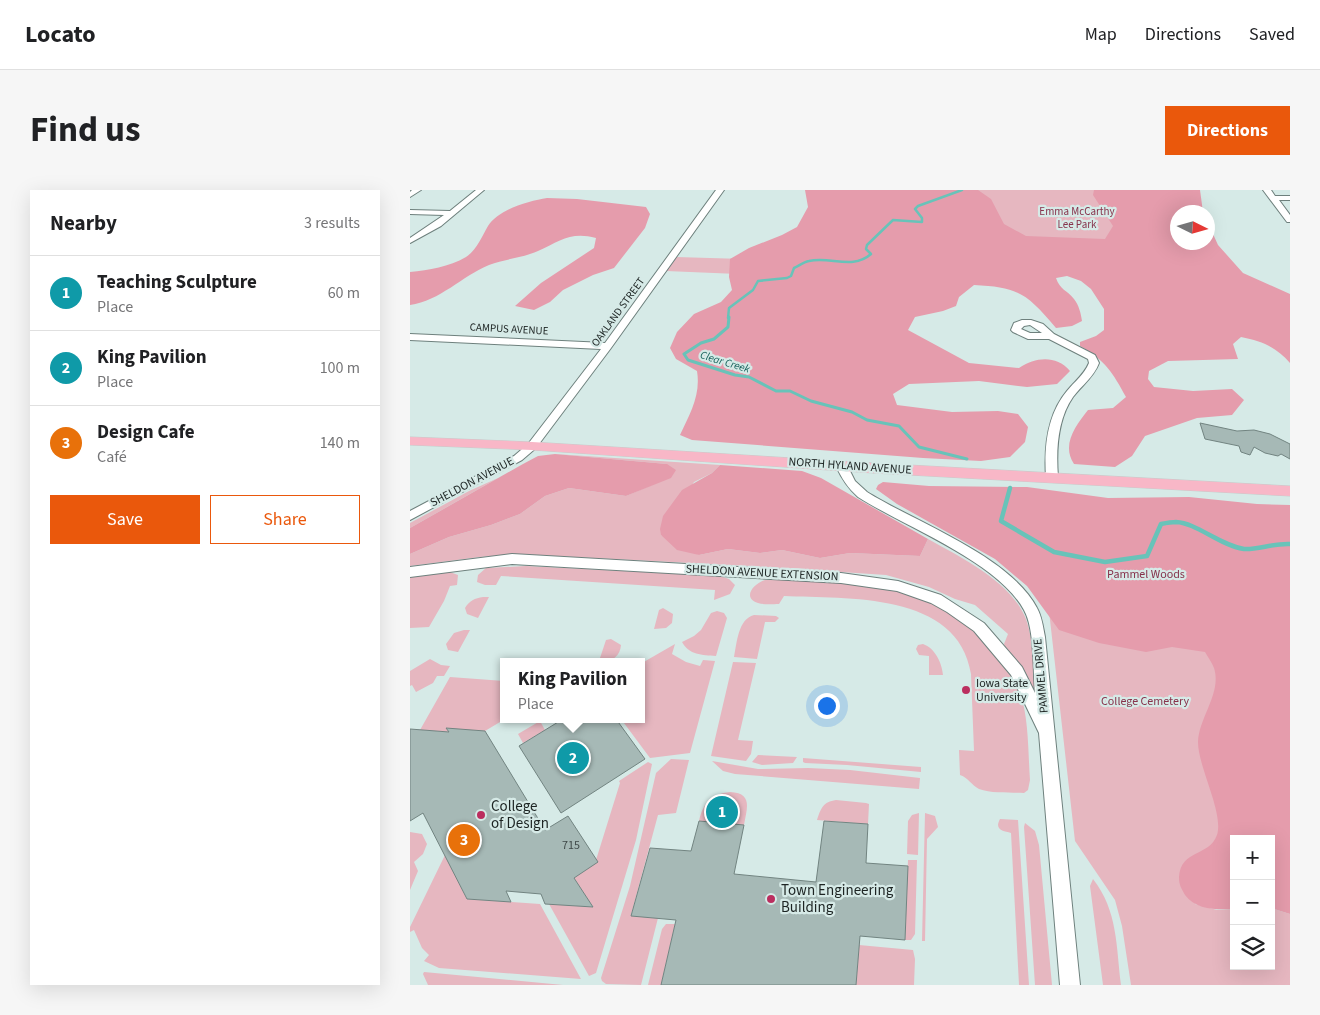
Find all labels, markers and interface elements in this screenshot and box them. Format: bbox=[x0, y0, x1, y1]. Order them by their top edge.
text: Locato bbox=[25, 17, 96, 52]
text: Map bbox=[1085, 22, 1117, 47]
text: Directions bbox=[1145, 22, 1221, 47]
text: Saved bbox=[1249, 22, 1295, 47]
text: Find us bbox=[30, 105, 140, 155]
button: Directions bbox=[1165, 106, 1290, 155]
park label: Emma McCarthy Lee Park bbox=[1039, 204, 1115, 232]
north arrow bbox=[1170, 205, 1215, 250]
text: Nearby bbox=[50, 208, 117, 238]
text: 3 results bbox=[304, 212, 360, 234]
text: Teaching Sculpture bbox=[97, 269, 257, 296]
street label: OAKLAND STREET bbox=[588, 274, 648, 350]
text: 1 bbox=[62, 282, 70, 304]
text: 60 m bbox=[328, 282, 360, 304]
text: Place bbox=[97, 296, 133, 318]
street label: CAMPUS AVENUE bbox=[469, 319, 549, 339]
text: King Pavilion bbox=[97, 344, 207, 371]
water label: Clear Creek bbox=[698, 347, 753, 377]
text: 2 bbox=[62, 357, 70, 379]
text: 100 m bbox=[320, 357, 360, 379]
text: Place bbox=[97, 371, 133, 393]
text: Design Cafe bbox=[97, 419, 195, 446]
text: 3 bbox=[62, 432, 70, 454]
text: 140 m bbox=[320, 432, 360, 454]
text: Café bbox=[97, 446, 127, 468]
street label: SHELDON AVENUE bbox=[427, 453, 517, 511]
street label: NORTH HYLAND AVENUE bbox=[788, 453, 912, 479]
button: Save bbox=[50, 495, 200, 544]
button: Share bbox=[210, 495, 360, 544]
street label: SHELDON AVENUE EXTENSION bbox=[685, 561, 839, 585]
park label: Pammel Woods bbox=[1107, 566, 1185, 583]
street label: PAMMEL DRIVE bbox=[1029, 638, 1053, 714]
popup bbox=[500, 658, 645, 723]
text: King Pavilion bbox=[518, 666, 627, 693]
place label: Iowa State University bbox=[976, 675, 1028, 706]
marker: Iowa State University bbox=[960, 684, 972, 696]
text: Place bbox=[518, 693, 554, 715]
your location bbox=[814, 693, 840, 719]
park label: College Cemetery bbox=[1101, 693, 1189, 710]
pin: 2 bbox=[557, 739, 589, 777]
pin: 1 bbox=[706, 793, 738, 831]
place label: College of Design bbox=[491, 796, 549, 834]
marker: College of Design bbox=[475, 809, 487, 821]
pin: 3 bbox=[448, 821, 480, 859]
map controls bbox=[1230, 835, 1275, 970]
button: + bbox=[1230, 835, 1275, 880]
house number: 715 bbox=[562, 837, 580, 854]
place label: Town Engineering Building bbox=[781, 880, 894, 918]
button: − bbox=[1230, 880, 1275, 925]
marker: Town Engineering Building bbox=[765, 893, 777, 905]
button: layers bbox=[1230, 925, 1275, 970]

